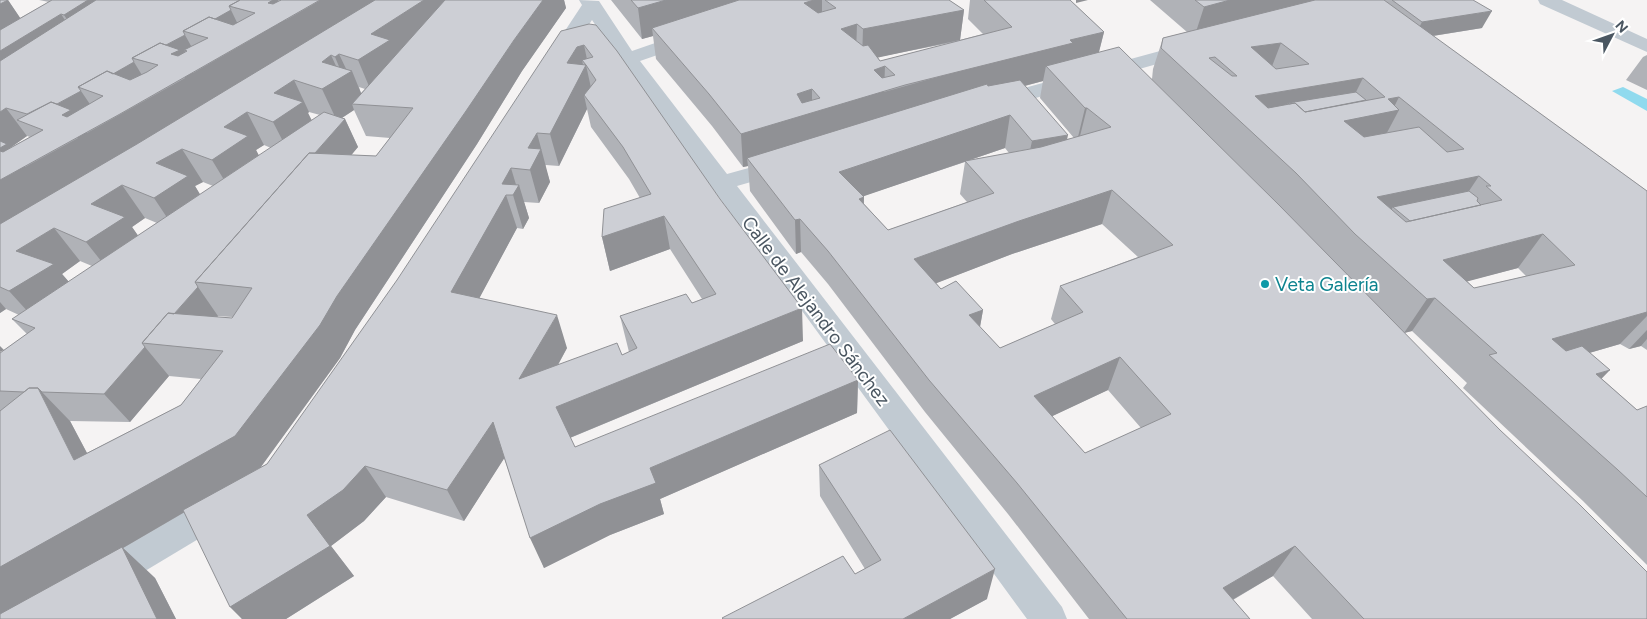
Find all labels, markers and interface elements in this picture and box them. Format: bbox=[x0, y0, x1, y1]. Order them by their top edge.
north arrow bbox=[1587, 10, 1637, 60]
text: N bbox=[1611, 17, 1631, 36]
street label: Calle de Alejandro Sánchez bbox=[737, 212, 895, 410]
place label: Veta Galería bbox=[1275, 273, 1379, 296]
marker: Veta Galería bbox=[1259, 278, 1271, 290]

